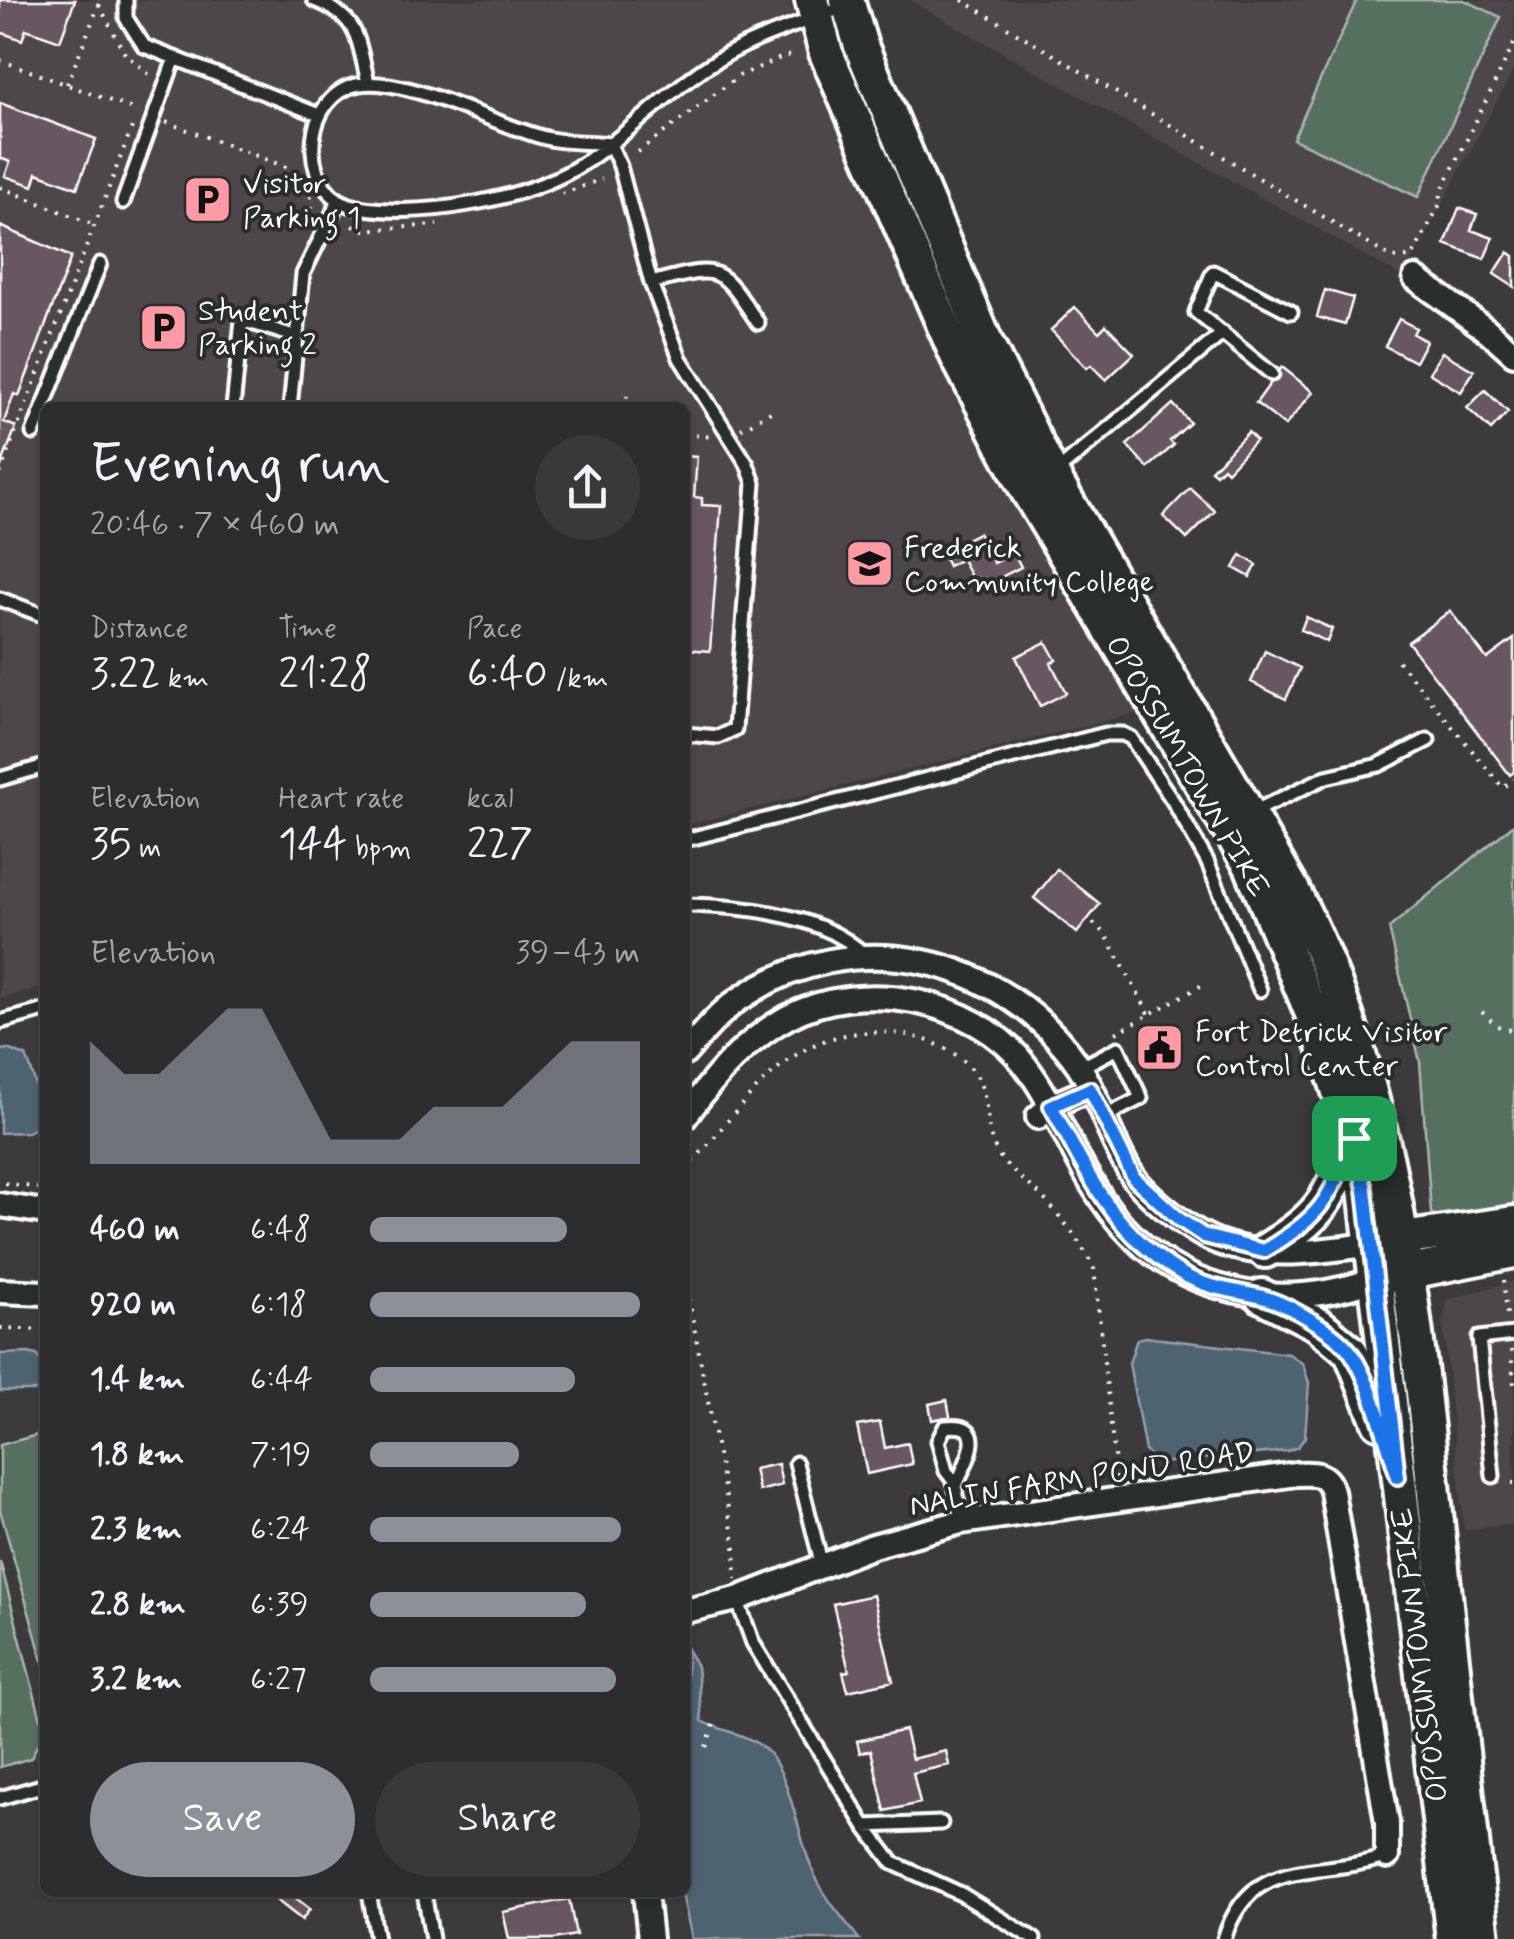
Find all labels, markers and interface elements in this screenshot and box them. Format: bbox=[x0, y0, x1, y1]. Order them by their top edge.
place label: Visitor Parking 1 bbox=[243, 165, 360, 241]
parking icon: Visitor Parking 1 bbox=[182, 174, 234, 226]
place label: Student Parking 2 bbox=[198, 292, 317, 368]
parking icon: Student Parking 2 bbox=[137, 301, 189, 353]
text: Evening run bbox=[90, 430, 390, 502]
button: share bbox=[535, 435, 640, 540]
text: 20:46 · 7 × 460 m bbox=[90, 504, 339, 546]
place label: Frederick Community College bbox=[904, 529, 1154, 602]
school or university icon: Frederick Community College bbox=[843, 538, 895, 590]
text: Distance bbox=[90, 611, 188, 648]
text: Time bbox=[278, 611, 337, 648]
text: Pace bbox=[467, 611, 522, 648]
street label: OPOSSUMTOWN PIKE bbox=[1096, 629, 1278, 905]
text: 3.22 bbox=[90, 648, 160, 703]
text: 21:28 bbox=[278, 648, 372, 703]
text: 6:40 bbox=[467, 648, 548, 703]
text: km bbox=[160, 661, 209, 698]
text: /km bbox=[548, 661, 608, 698]
text: Elevation bbox=[90, 781, 200, 818]
text: Heart rate bbox=[278, 781, 404, 818]
text: kcal bbox=[467, 781, 514, 818]
text: 35 bbox=[90, 818, 131, 873]
text: 144 bbox=[278, 818, 347, 873]
text: 227 bbox=[467, 818, 533, 873]
text: m bbox=[131, 831, 161, 868]
text: bpm bbox=[347, 831, 411, 868]
text: Elevation bbox=[90, 932, 216, 974]
text: 39–43 m bbox=[516, 932, 640, 974]
place label: Fort Detrick Visitor Control Center bbox=[1195, 1013, 1448, 1086]
public building icon: Fort Detrick Visitor Control Center bbox=[1134, 1022, 1186, 1074]
pin bbox=[1312, 1096, 1397, 1181]
icon: arrive bbox=[1327, 1111, 1382, 1166]
text: 460 m bbox=[90, 1209, 180, 1251]
text: 6:48 bbox=[250, 1209, 311, 1251]
text: 920 m bbox=[90, 1284, 176, 1326]
text: 6:18 bbox=[250, 1284, 307, 1326]
text: 1.4 km bbox=[90, 1359, 185, 1401]
text: 6:44 bbox=[250, 1359, 313, 1401]
street label: NALIN FARM POND ROAD bbox=[907, 1433, 1258, 1526]
text: 1.8 km bbox=[90, 1434, 184, 1476]
text: 7:19 bbox=[250, 1434, 311, 1476]
street label: OPOSSUMTOWN PIKE bbox=[1383, 1505, 1458, 1804]
text: 2.3 km bbox=[90, 1509, 182, 1551]
text: 6:24 bbox=[250, 1509, 310, 1551]
text: 2.8 km bbox=[90, 1584, 186, 1626]
text: 6:39 bbox=[250, 1584, 308, 1626]
text: 3.2 km bbox=[90, 1659, 182, 1701]
text: 6:27 bbox=[250, 1659, 307, 1701]
button: Save bbox=[90, 1762, 355, 1877]
button: Share bbox=[375, 1762, 640, 1877]

